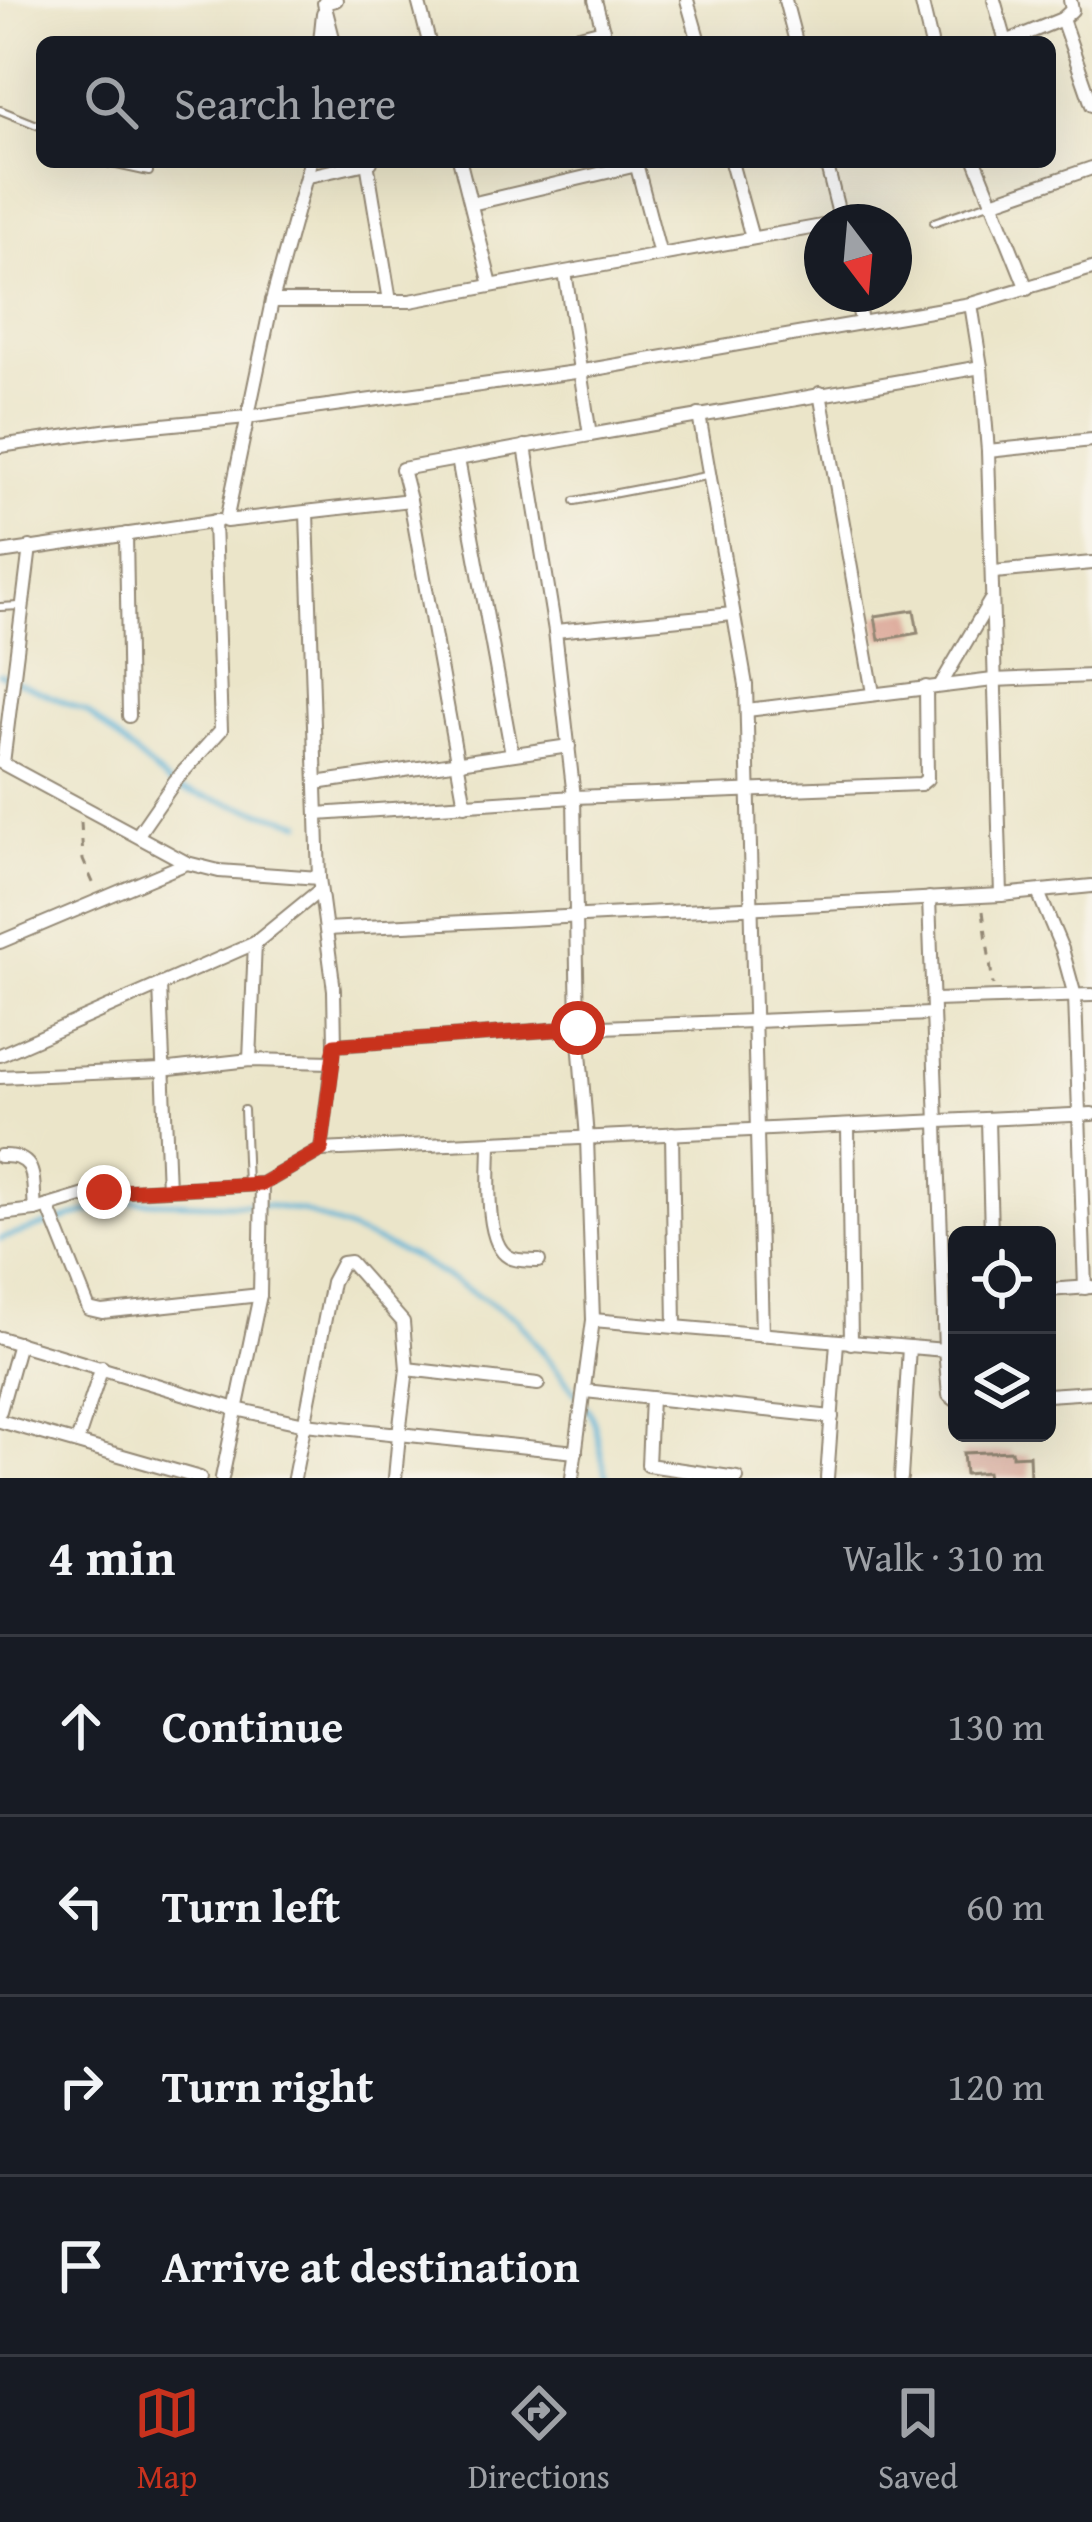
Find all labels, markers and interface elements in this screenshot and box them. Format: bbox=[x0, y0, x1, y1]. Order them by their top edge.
search box bbox=[36, 36, 1056, 168]
icon: search bbox=[78, 69, 144, 135]
text: Search here bbox=[174, 70, 396, 135]
north arrow bbox=[804, 204, 912, 312]
route start bbox=[551, 1001, 605, 1055]
route end bbox=[77, 1165, 131, 1219]
map controls bbox=[948, 1226, 1056, 1442]
button: locate bbox=[948, 1226, 1056, 1334]
button: layers bbox=[948, 1334, 1056, 1442]
text: 4 min bbox=[48, 1519, 175, 1594]
text: Walk · 310 m bbox=[843, 1528, 1044, 1585]
icon: ahead bbox=[48, 1693, 114, 1759]
text: Continue bbox=[162, 1693, 343, 1758]
text: 130 m bbox=[947, 1697, 1044, 1754]
icon: left bbox=[48, 1873, 114, 1939]
text: Turn left bbox=[162, 1873, 340, 1938]
text: 60 m bbox=[966, 1877, 1044, 1934]
icon: right bbox=[48, 2053, 114, 2119]
text: Turn right bbox=[162, 2053, 374, 2118]
text: 120 m bbox=[947, 2057, 1044, 2114]
icon: arrive bbox=[48, 2233, 114, 2299]
text: Arrive at destination bbox=[162, 2233, 580, 2298]
tab: Map bbox=[134, 2380, 200, 2500]
tab: Directions bbox=[468, 2380, 610, 2500]
tab: Saved bbox=[878, 2380, 958, 2500]

